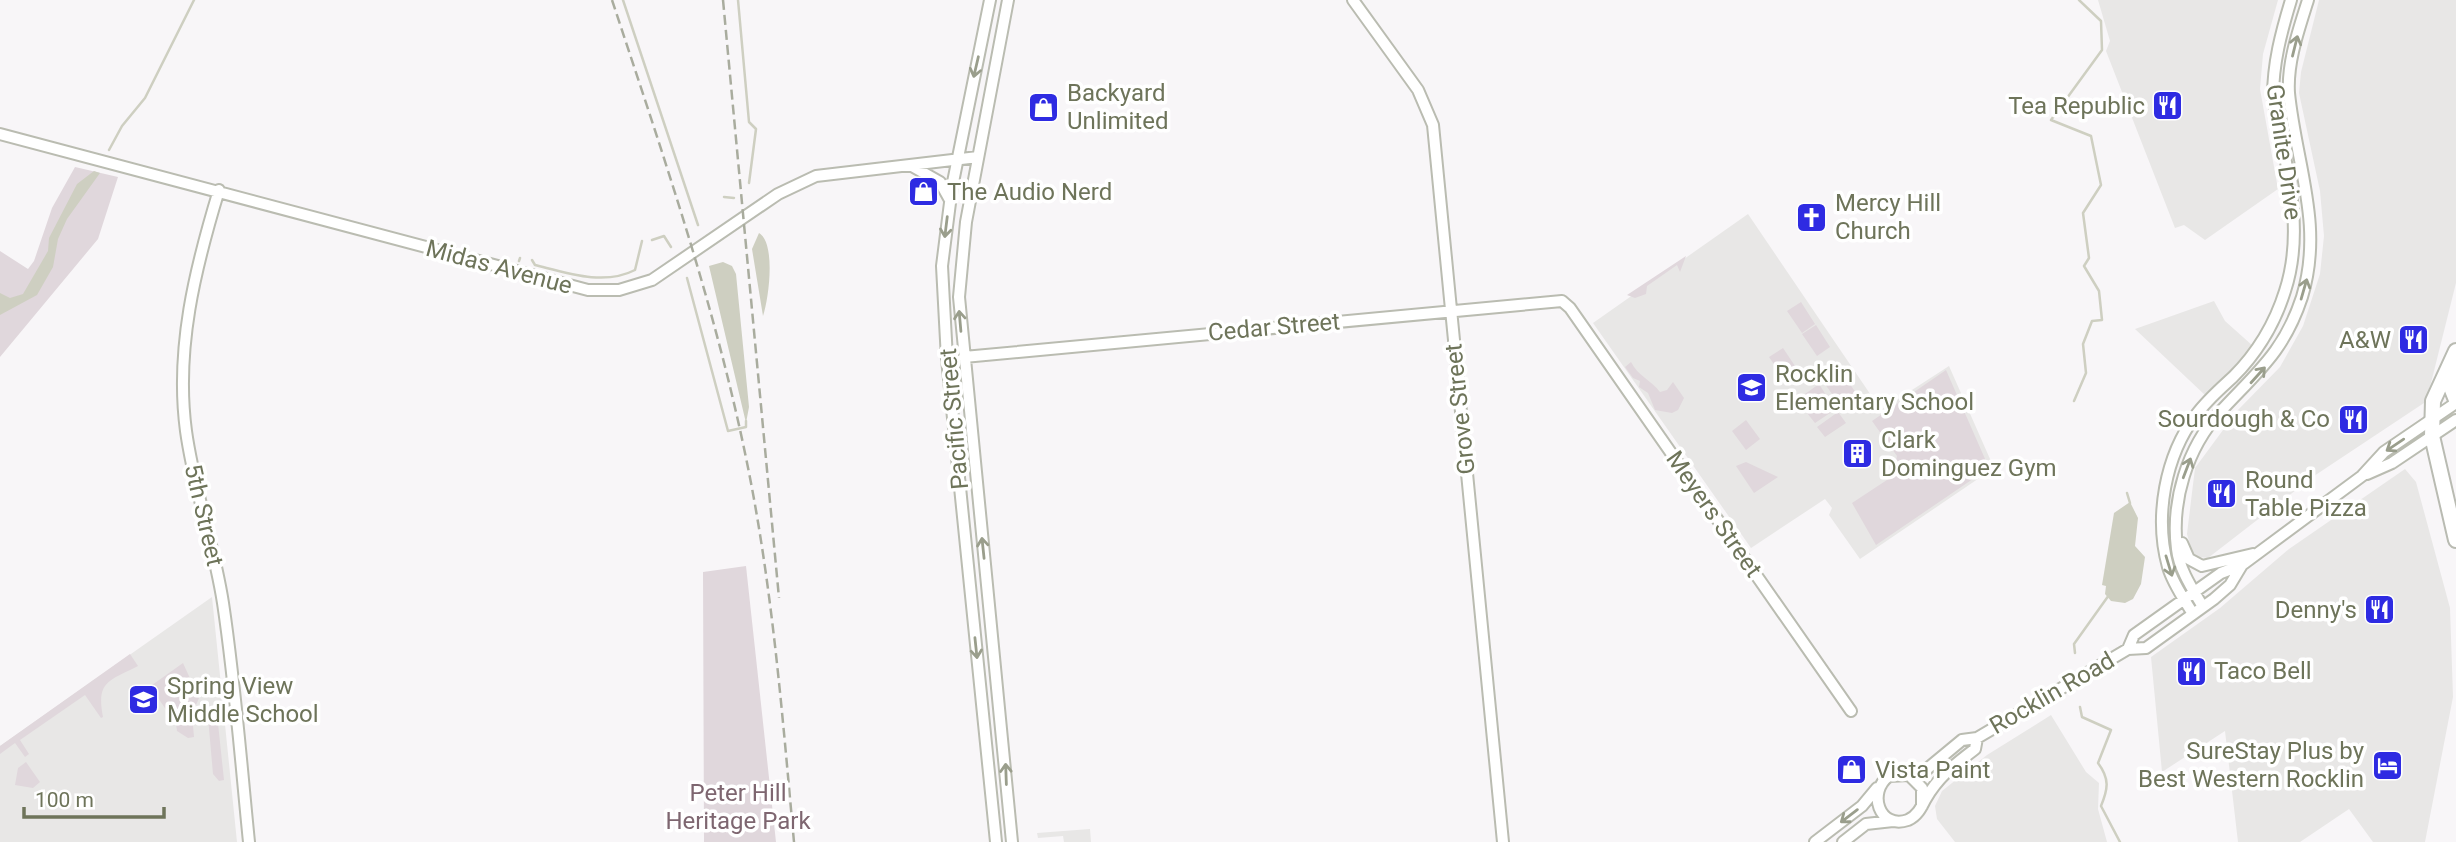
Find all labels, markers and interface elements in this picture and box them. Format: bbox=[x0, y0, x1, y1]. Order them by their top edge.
one-way arrow bbox=[2289, 35, 2302, 58]
one-way arrow bbox=[968, 55, 982, 78]
place label: Backyard Unlimited bbox=[1067, 79, 1168, 135]
street label: Granite Drive bbox=[2261, 82, 2307, 222]
restaurant icon: Tea Republic bbox=[2151, 89, 2185, 123]
shop icon: Backyard Unlimited bbox=[1027, 90, 1061, 124]
place label: Tea Republic bbox=[2008, 92, 2145, 120]
shop icon: The Audio Nerd bbox=[907, 175, 941, 209]
place label: The Audio Nerd bbox=[947, 178, 1112, 206]
place label: Mercy Hill Church bbox=[1835, 189, 1941, 245]
church icon: Mercy Hill Church bbox=[1795, 200, 1829, 234]
one-way arrow bbox=[940, 215, 953, 237]
street label: Midas Avenue bbox=[423, 234, 575, 300]
one-way arrow bbox=[2298, 278, 2311, 300]
street label: Cedar Street bbox=[1207, 307, 1341, 347]
one-way arrow bbox=[953, 311, 966, 333]
restaurant icon: A&W bbox=[2397, 323, 2431, 357]
place label: A&W bbox=[2339, 326, 2391, 354]
street label: Grove Street bbox=[1439, 342, 1481, 476]
street label: Pacific Street bbox=[934, 347, 974, 491]
place label: Rocklin Elementary School bbox=[1775, 360, 1974, 416]
one-way arrow bbox=[2249, 367, 2266, 384]
school or university icon: Rocklin Elementary School bbox=[1735, 371, 1769, 405]
restaurant icon: Sourdough & Co bbox=[2336, 402, 2370, 436]
place label: Sourdough & Co bbox=[2158, 405, 2330, 433]
place label: Clark Dominguez Gym bbox=[1881, 426, 2057, 482]
building icon: Clark Dominguez Gym bbox=[1841, 437, 1875, 471]
one-way arrow bbox=[2385, 438, 2405, 452]
street label: Meyers Street bbox=[1660, 446, 1768, 582]
one-way arrow bbox=[2182, 457, 2194, 479]
street label: 5th Street bbox=[179, 461, 229, 569]
place label: Round Table Pizza bbox=[2245, 466, 2367, 522]
restaurant icon: Round Table Pizza bbox=[2205, 477, 2239, 511]
one-way arrow bbox=[976, 537, 989, 560]
one-way arrow bbox=[2163, 554, 2176, 576]
restaurant icon: Denny's bbox=[2363, 593, 2397, 627]
place label: Denny's bbox=[2275, 596, 2357, 624]
one-way arrow bbox=[970, 636, 983, 659]
street label: Rocklin Road bbox=[1985, 646, 2119, 740]
restaurant icon: Taco Bell bbox=[2174, 654, 2208, 688]
place label: Taco Bell bbox=[2214, 657, 2312, 685]
place label: Spring View Middle School bbox=[167, 672, 319, 728]
school or university icon: Spring View Middle School bbox=[127, 683, 161, 717]
place label: SureStay Plus by Best Western Rocklin bbox=[2138, 737, 2365, 793]
hotel icon: SureStay Plus by Best Western Rocklin bbox=[2370, 748, 2404, 782]
shop icon: Vista Paint bbox=[1835, 753, 1869, 787]
place label: Vista Paint bbox=[1875, 756, 1991, 784]
one-way arrow bbox=[999, 763, 1012, 786]
scale bar bbox=[24, 776, 164, 820]
park label: Peter Hill Heritage Park bbox=[665, 779, 811, 835]
text: 100 m bbox=[35, 788, 94, 812]
one-way arrow bbox=[1840, 809, 1858, 824]

